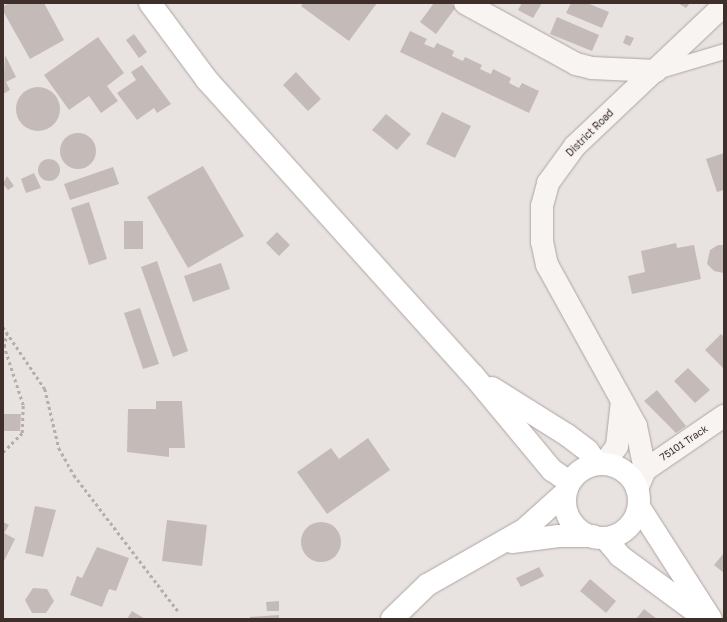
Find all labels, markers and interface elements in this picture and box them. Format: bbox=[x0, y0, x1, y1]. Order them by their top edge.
street label: District Road bbox=[564, 107, 616, 159]
street label: 75101 Track bbox=[658, 423, 710, 463]

